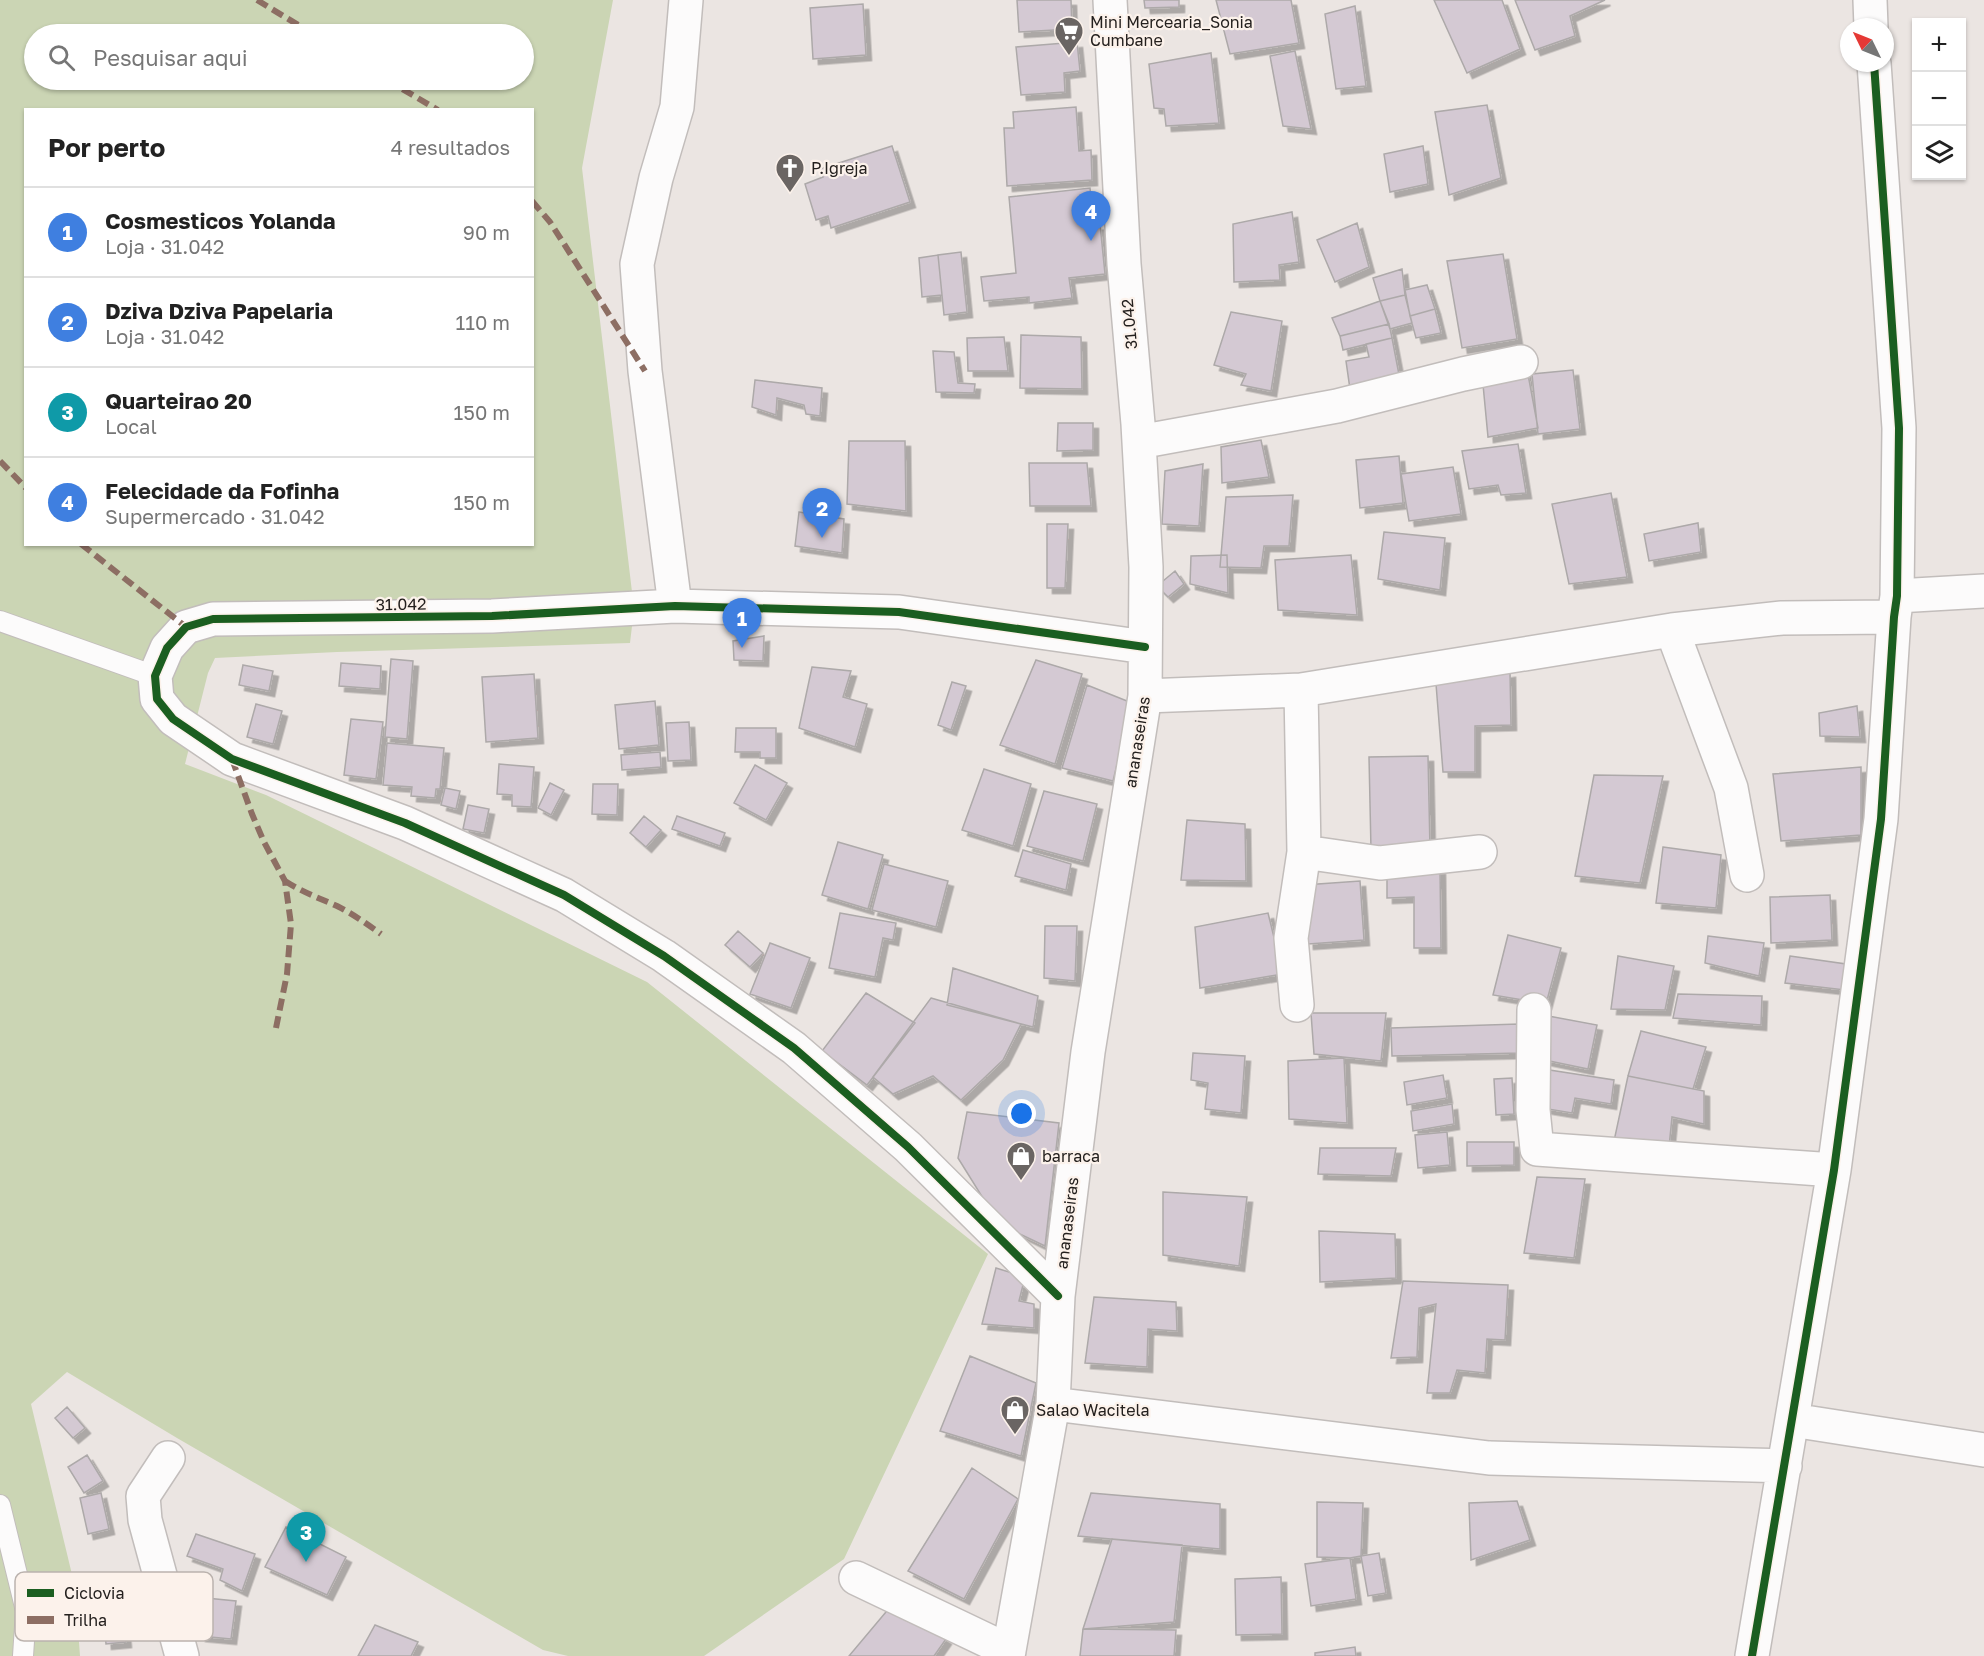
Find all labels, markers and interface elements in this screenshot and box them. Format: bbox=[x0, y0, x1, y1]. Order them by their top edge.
place label: Mini Mercearia_Sonia Cumbane bbox=[1090, 12, 1253, 50]
supermarket icon: Mini Mercearia_Sonia Cumbane bbox=[1053, 15, 1085, 57]
north arrow bbox=[1840, 18, 1894, 72]
map controls bbox=[1912, 18, 1966, 180]
button: + bbox=[1912, 18, 1966, 72]
search box bbox=[24, 24, 534, 90]
icon: search bbox=[45, 41, 78, 74]
text: Pesquisar aqui bbox=[93, 44, 248, 71]
button: − bbox=[1912, 72, 1966, 126]
button: layers bbox=[1912, 126, 1966, 180]
text: Por perto bbox=[48, 132, 165, 163]
text: 4 resultados bbox=[391, 135, 510, 159]
church icon: P.Igreja bbox=[774, 152, 806, 194]
place label: P.Igreja bbox=[811, 158, 868, 178]
pin: 4 bbox=[1072, 192, 1110, 241]
text: Cosmesticos Yolanda bbox=[105, 207, 335, 234]
text: 1 bbox=[62, 220, 73, 244]
text: 90 m bbox=[463, 220, 510, 244]
text: Loja · 31.042 bbox=[105, 234, 224, 258]
text: Dziva Dziva Papelaria bbox=[105, 297, 333, 324]
street label: 31.042 bbox=[1117, 298, 1141, 350]
text: 2 bbox=[61, 310, 74, 334]
text: 110 m bbox=[456, 310, 510, 334]
text: Loja · 31.042 bbox=[105, 324, 224, 348]
text: Quarteirao 20 bbox=[105, 387, 252, 414]
text: 3 bbox=[61, 400, 74, 424]
text: 150 m bbox=[454, 400, 510, 424]
text: Local bbox=[105, 414, 157, 438]
text: Felecidade da Fofinha bbox=[105, 477, 339, 504]
pin: 2 bbox=[802, 488, 842, 538]
text: 4 bbox=[61, 490, 74, 514]
text: 150 m bbox=[454, 490, 510, 514]
text: Supermercado · 31.042 bbox=[105, 504, 325, 528]
street label: 31.042 bbox=[375, 594, 427, 614]
pin: 1 bbox=[722, 598, 762, 648]
street label: ananaseiras bbox=[1120, 695, 1154, 789]
your location bbox=[1007, 1099, 1036, 1128]
shop icon: barraca bbox=[1005, 1140, 1037, 1182]
place label: barraca bbox=[1042, 1146, 1100, 1166]
street label: ananaseiras bbox=[1051, 1176, 1083, 1270]
shop icon: Salao Wacitela bbox=[999, 1394, 1031, 1436]
place label: Salao Wacitela bbox=[1036, 1400, 1150, 1420]
pin: 3 bbox=[286, 1512, 326, 1562]
legend bbox=[15, 1572, 213, 1641]
text: Ciclovia bbox=[64, 1583, 124, 1603]
text: Trilha bbox=[64, 1610, 107, 1630]

